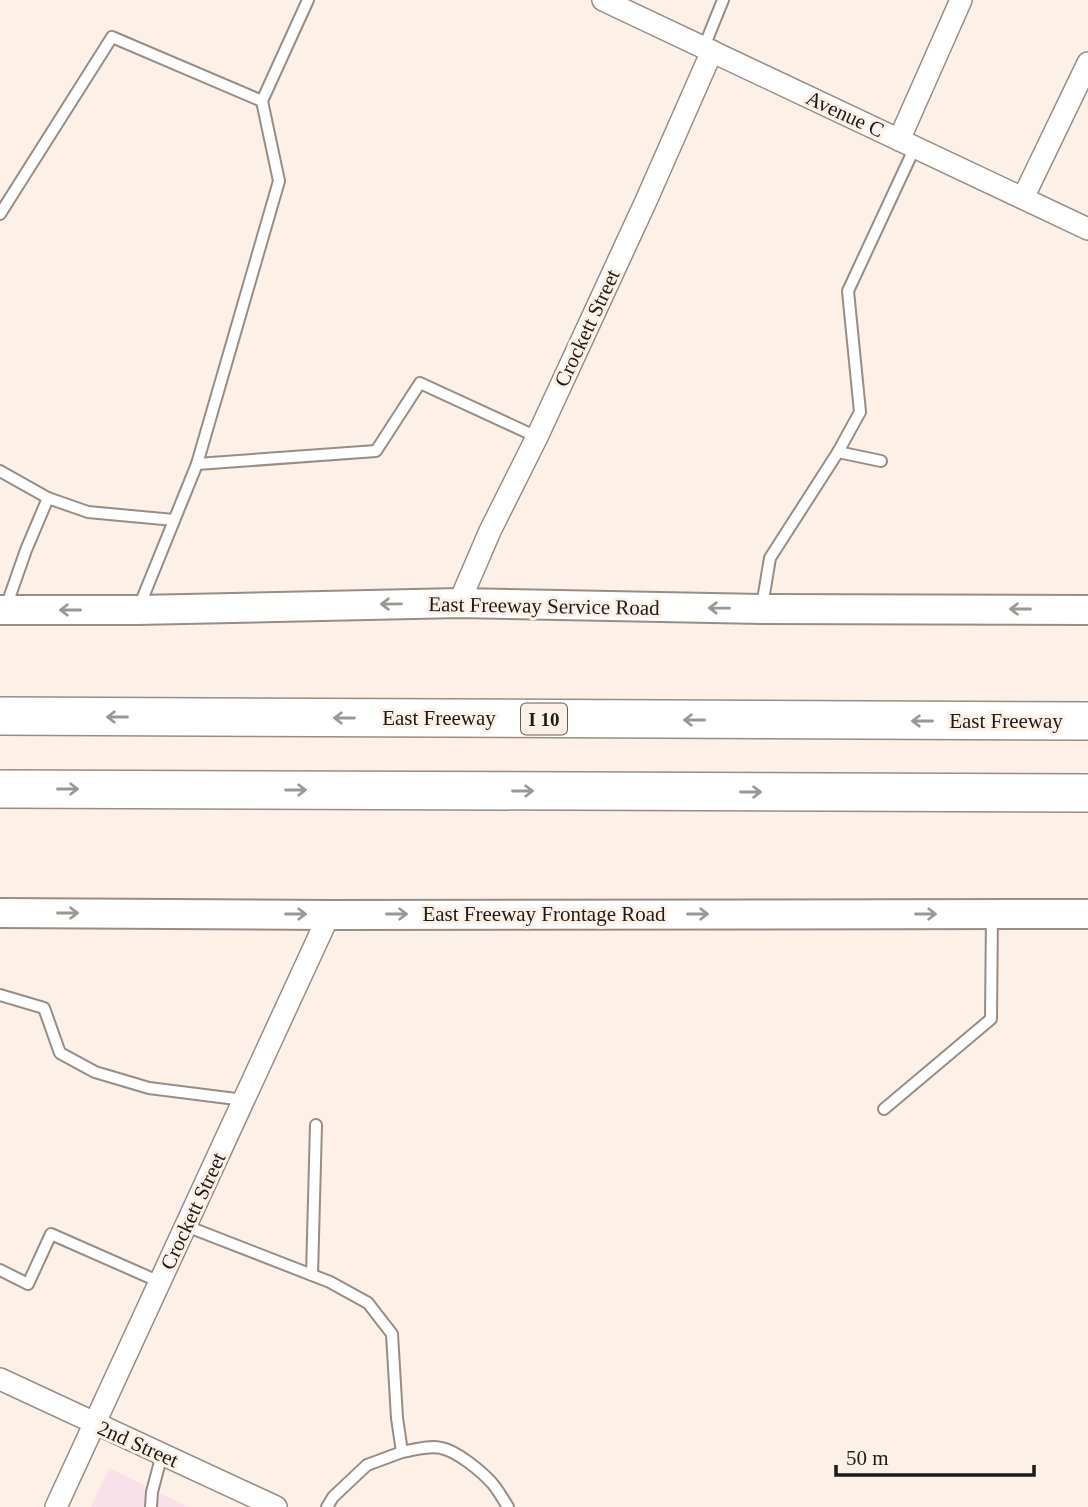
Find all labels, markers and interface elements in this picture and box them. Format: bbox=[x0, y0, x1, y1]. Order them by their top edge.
street label: Avenue C bbox=[802, 86, 888, 142]
street label: Crockett Street bbox=[549, 265, 625, 390]
street label: East Freeway Service Road bbox=[428, 592, 660, 620]
one-way arrow bbox=[380, 598, 403, 611]
one-way arrow bbox=[708, 601, 731, 615]
one-way arrow bbox=[59, 603, 82, 617]
one-way arrow bbox=[1009, 603, 1032, 616]
road number: I 10 bbox=[521, 704, 567, 734]
street label: East Freeway bbox=[382, 706, 496, 730]
street label: East Freeway bbox=[949, 709, 1063, 733]
one-way arrow bbox=[106, 710, 129, 724]
one-way arrow bbox=[333, 711, 356, 725]
one-way arrow bbox=[683, 713, 706, 726]
one-way arrow bbox=[911, 714, 934, 728]
one-way arrow bbox=[56, 782, 79, 796]
one-way arrow bbox=[284, 783, 307, 797]
one-way arrow bbox=[511, 784, 534, 798]
one-way arrow bbox=[739, 785, 762, 799]
street label: East Freeway Frontage Road bbox=[422, 902, 666, 926]
one-way arrow bbox=[56, 906, 79, 920]
one-way arrow bbox=[284, 907, 307, 921]
one-way arrow bbox=[687, 907, 710, 921]
one-way arrow bbox=[914, 907, 937, 921]
one-way arrow bbox=[386, 908, 409, 921]
street label: Crockett Street bbox=[155, 1148, 231, 1273]
street label: 2nd Street bbox=[94, 1416, 182, 1472]
scale bar bbox=[836, 1434, 1034, 1478]
text: 50 m bbox=[846, 1446, 889, 1470]

